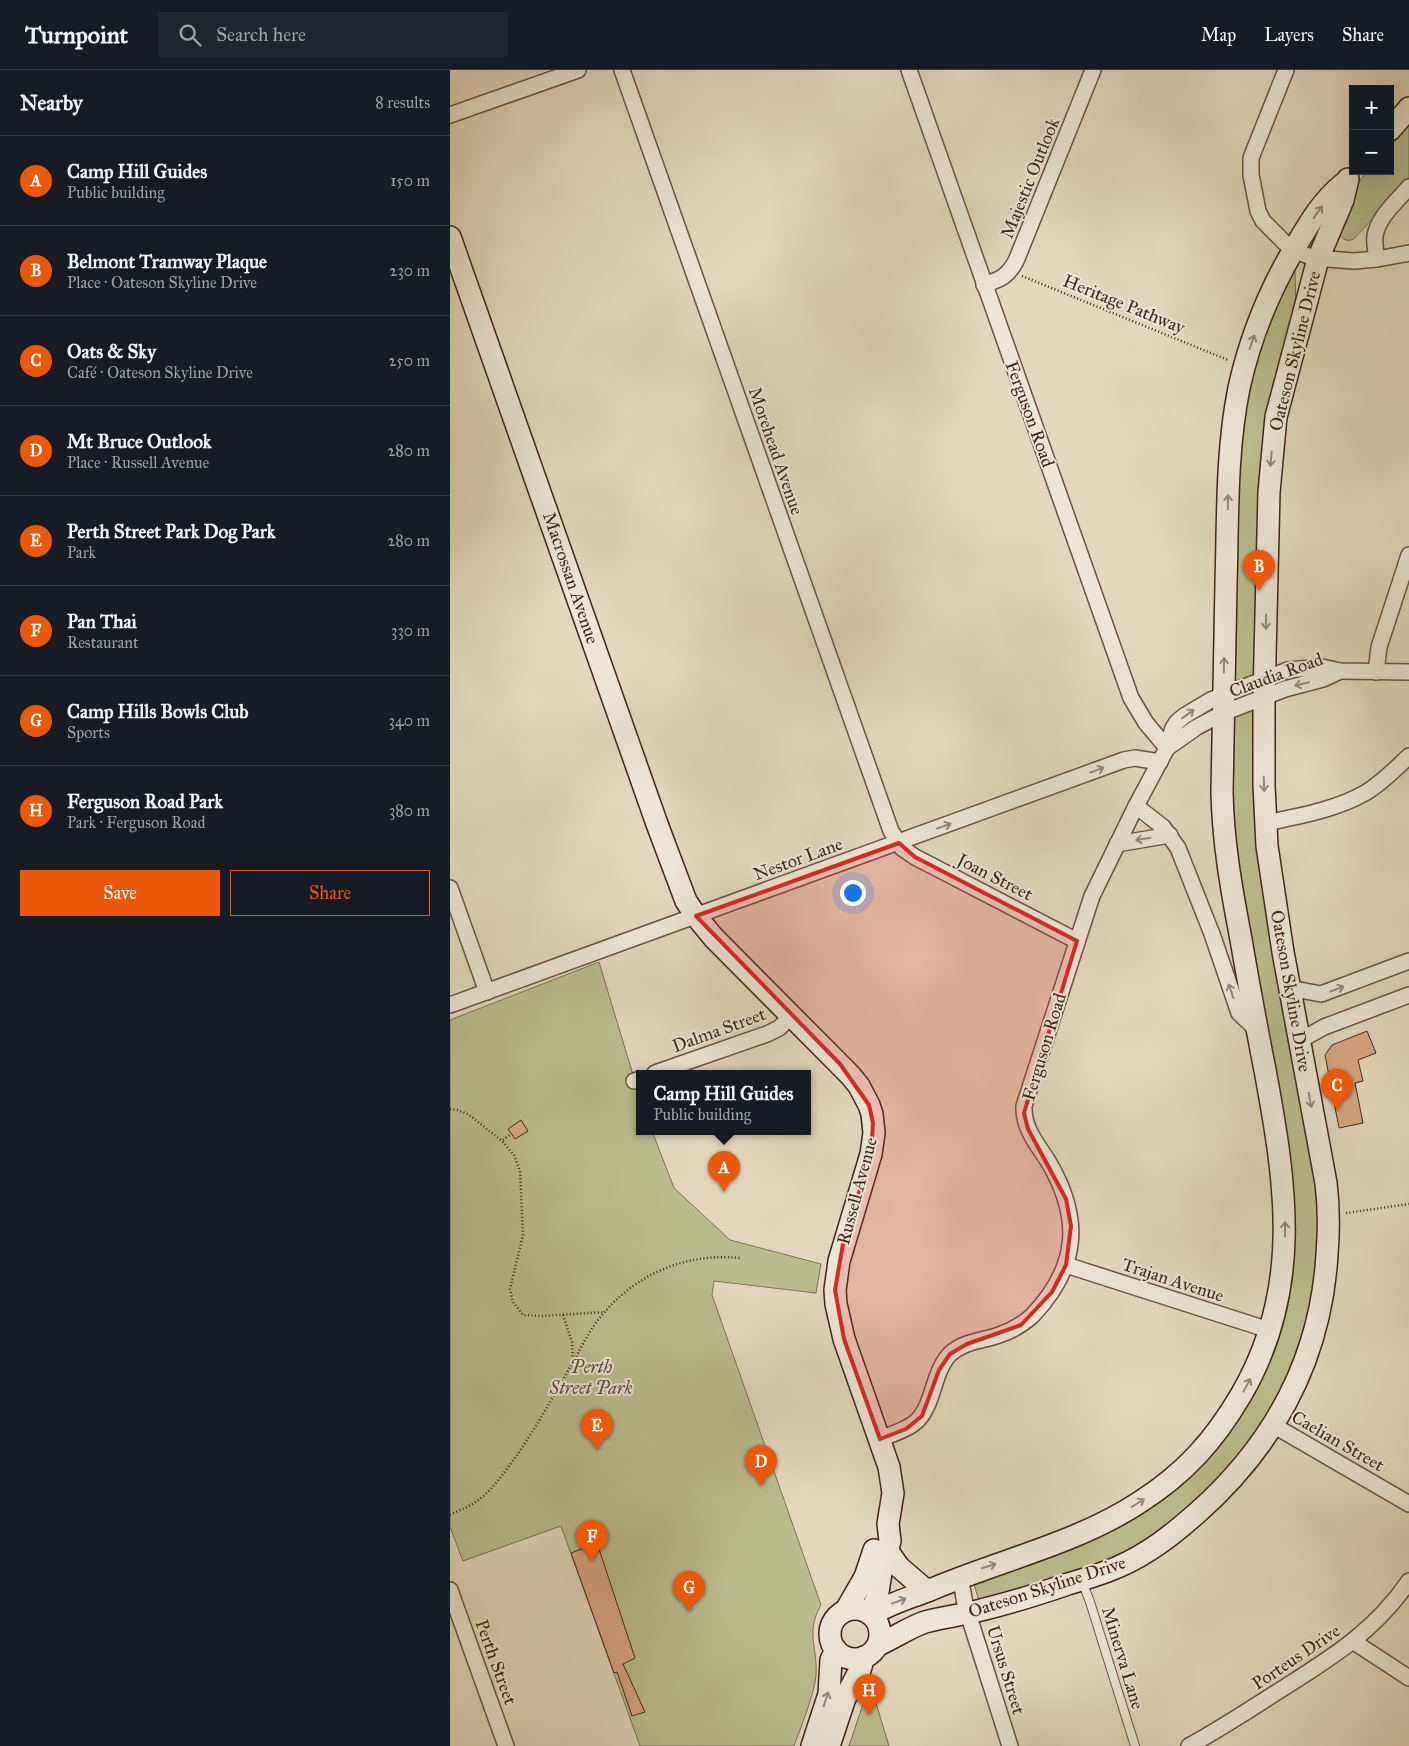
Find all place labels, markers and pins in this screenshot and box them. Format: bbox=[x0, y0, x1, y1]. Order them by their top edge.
pin: B bbox=[1243, 550, 1275, 591]
pin: C bbox=[1321, 1069, 1353, 1110]
pin: A bbox=[708, 1151, 740, 1192]
pin: E bbox=[581, 1409, 613, 1450]
pin: D bbox=[745, 1445, 777, 1486]
pin: F bbox=[576, 1520, 608, 1561]
pin: G bbox=[673, 1571, 705, 1612]
pin: H bbox=[853, 1674, 885, 1715]

